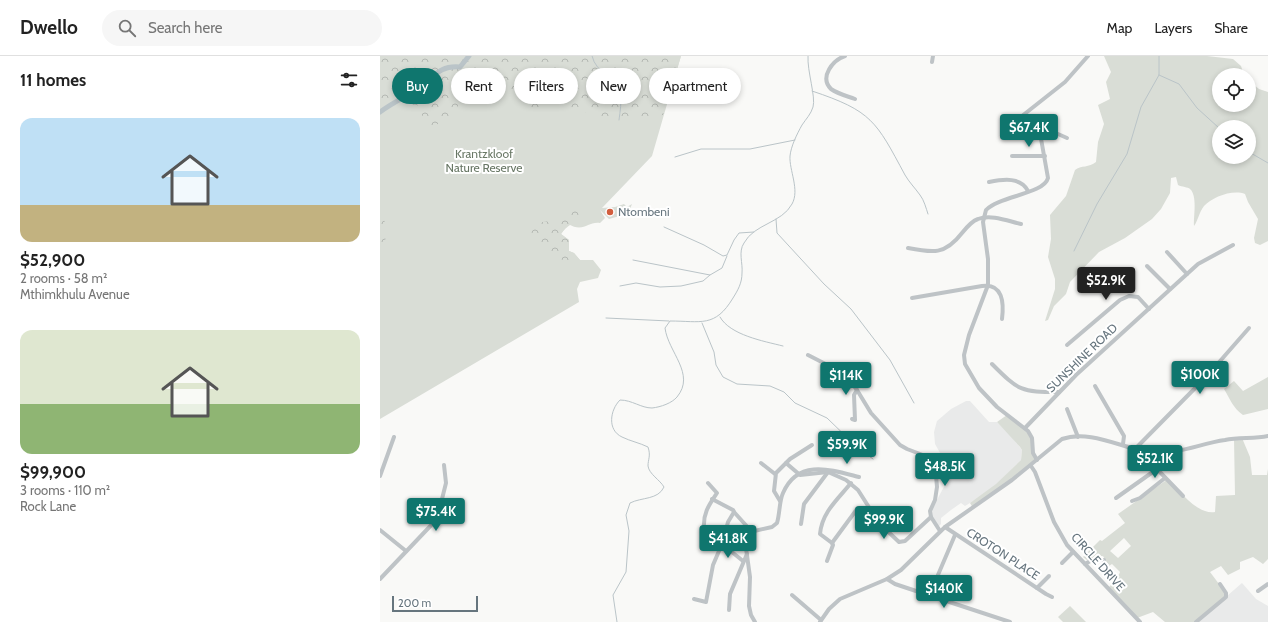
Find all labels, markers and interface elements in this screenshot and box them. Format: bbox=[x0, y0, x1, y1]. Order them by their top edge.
search box bbox=[102, 10, 382, 46]
text: Dwello bbox=[20, 16, 78, 39]
icon: search bbox=[116, 17, 138, 39]
text: Search here bbox=[148, 19, 222, 37]
text: Map bbox=[1107, 19, 1132, 37]
text: Layers bbox=[1154, 19, 1192, 37]
text: Share bbox=[1214, 19, 1248, 37]
chip: Buy bbox=[392, 68, 443, 104]
chip: Rent bbox=[451, 68, 506, 104]
chip: Filters bbox=[514, 68, 578, 104]
chip: New bbox=[586, 68, 641, 104]
chip: Apartment bbox=[649, 68, 741, 104]
map controls bbox=[1212, 68, 1256, 164]
button: locate bbox=[1212, 68, 1256, 112]
icon: filters bbox=[338, 69, 360, 91]
text: 11 homes bbox=[20, 70, 86, 90]
pin: $67.4K bbox=[996, 114, 1062, 148]
text: $67.4K bbox=[1009, 119, 1049, 135]
button: layers bbox=[1212, 120, 1256, 164]
icon: home bbox=[154, 144, 226, 216]
park label: Krantzkloof Nature Reserve bbox=[446, 146, 522, 175]
place label: Ntombeni bbox=[618, 204, 670, 219]
marker: Ntombeni bbox=[605, 207, 615, 217]
text: $52,900 bbox=[20, 250, 85, 270]
pin: $52.9K bbox=[1073, 267, 1139, 301]
text: 2 rooms · 58 m² bbox=[20, 270, 107, 286]
text: $52.9K bbox=[1086, 272, 1126, 288]
text: Mthimkhulu Avenue bbox=[20, 286, 130, 302]
street label: SUNSHINE ROAD bbox=[1043, 320, 1120, 395]
icon: home bbox=[154, 356, 226, 428]
pin: $100K bbox=[1172, 361, 1228, 395]
pin: $114K bbox=[818, 362, 874, 396]
text: $100K bbox=[1181, 366, 1219, 382]
text: $114K bbox=[829, 367, 863, 383]
pin: $59.9K bbox=[814, 431, 880, 465]
text: $59.9K bbox=[827, 436, 867, 452]
pin: $52.1K bbox=[1122, 445, 1188, 479]
text: $52.1K bbox=[1137, 450, 1174, 466]
pin: $48.5K bbox=[912, 453, 978, 487]
text: $48.5K bbox=[924, 458, 966, 474]
text: $99,900 bbox=[20, 462, 86, 482]
text: 3 rooms · 110 m² bbox=[20, 482, 110, 498]
text: Rock Lane bbox=[20, 498, 76, 514]
pin: $75.4K bbox=[403, 498, 469, 532]
text: $75.4K bbox=[416, 503, 456, 519]
pin: $99.9K bbox=[851, 506, 917, 540]
text: $99.9K bbox=[864, 511, 904, 527]
street label: CROTON PLACE bbox=[964, 524, 1043, 583]
pin: $41.8K bbox=[695, 525, 761, 559]
street label: CIRCLE DRIVE bbox=[1068, 529, 1129, 594]
text: $41.8K bbox=[708, 530, 748, 546]
pin: $140K bbox=[916, 575, 972, 609]
text: $140K bbox=[925, 580, 963, 596]
scale bar bbox=[392, 594, 478, 613]
text: 200 m bbox=[398, 596, 431, 610]

